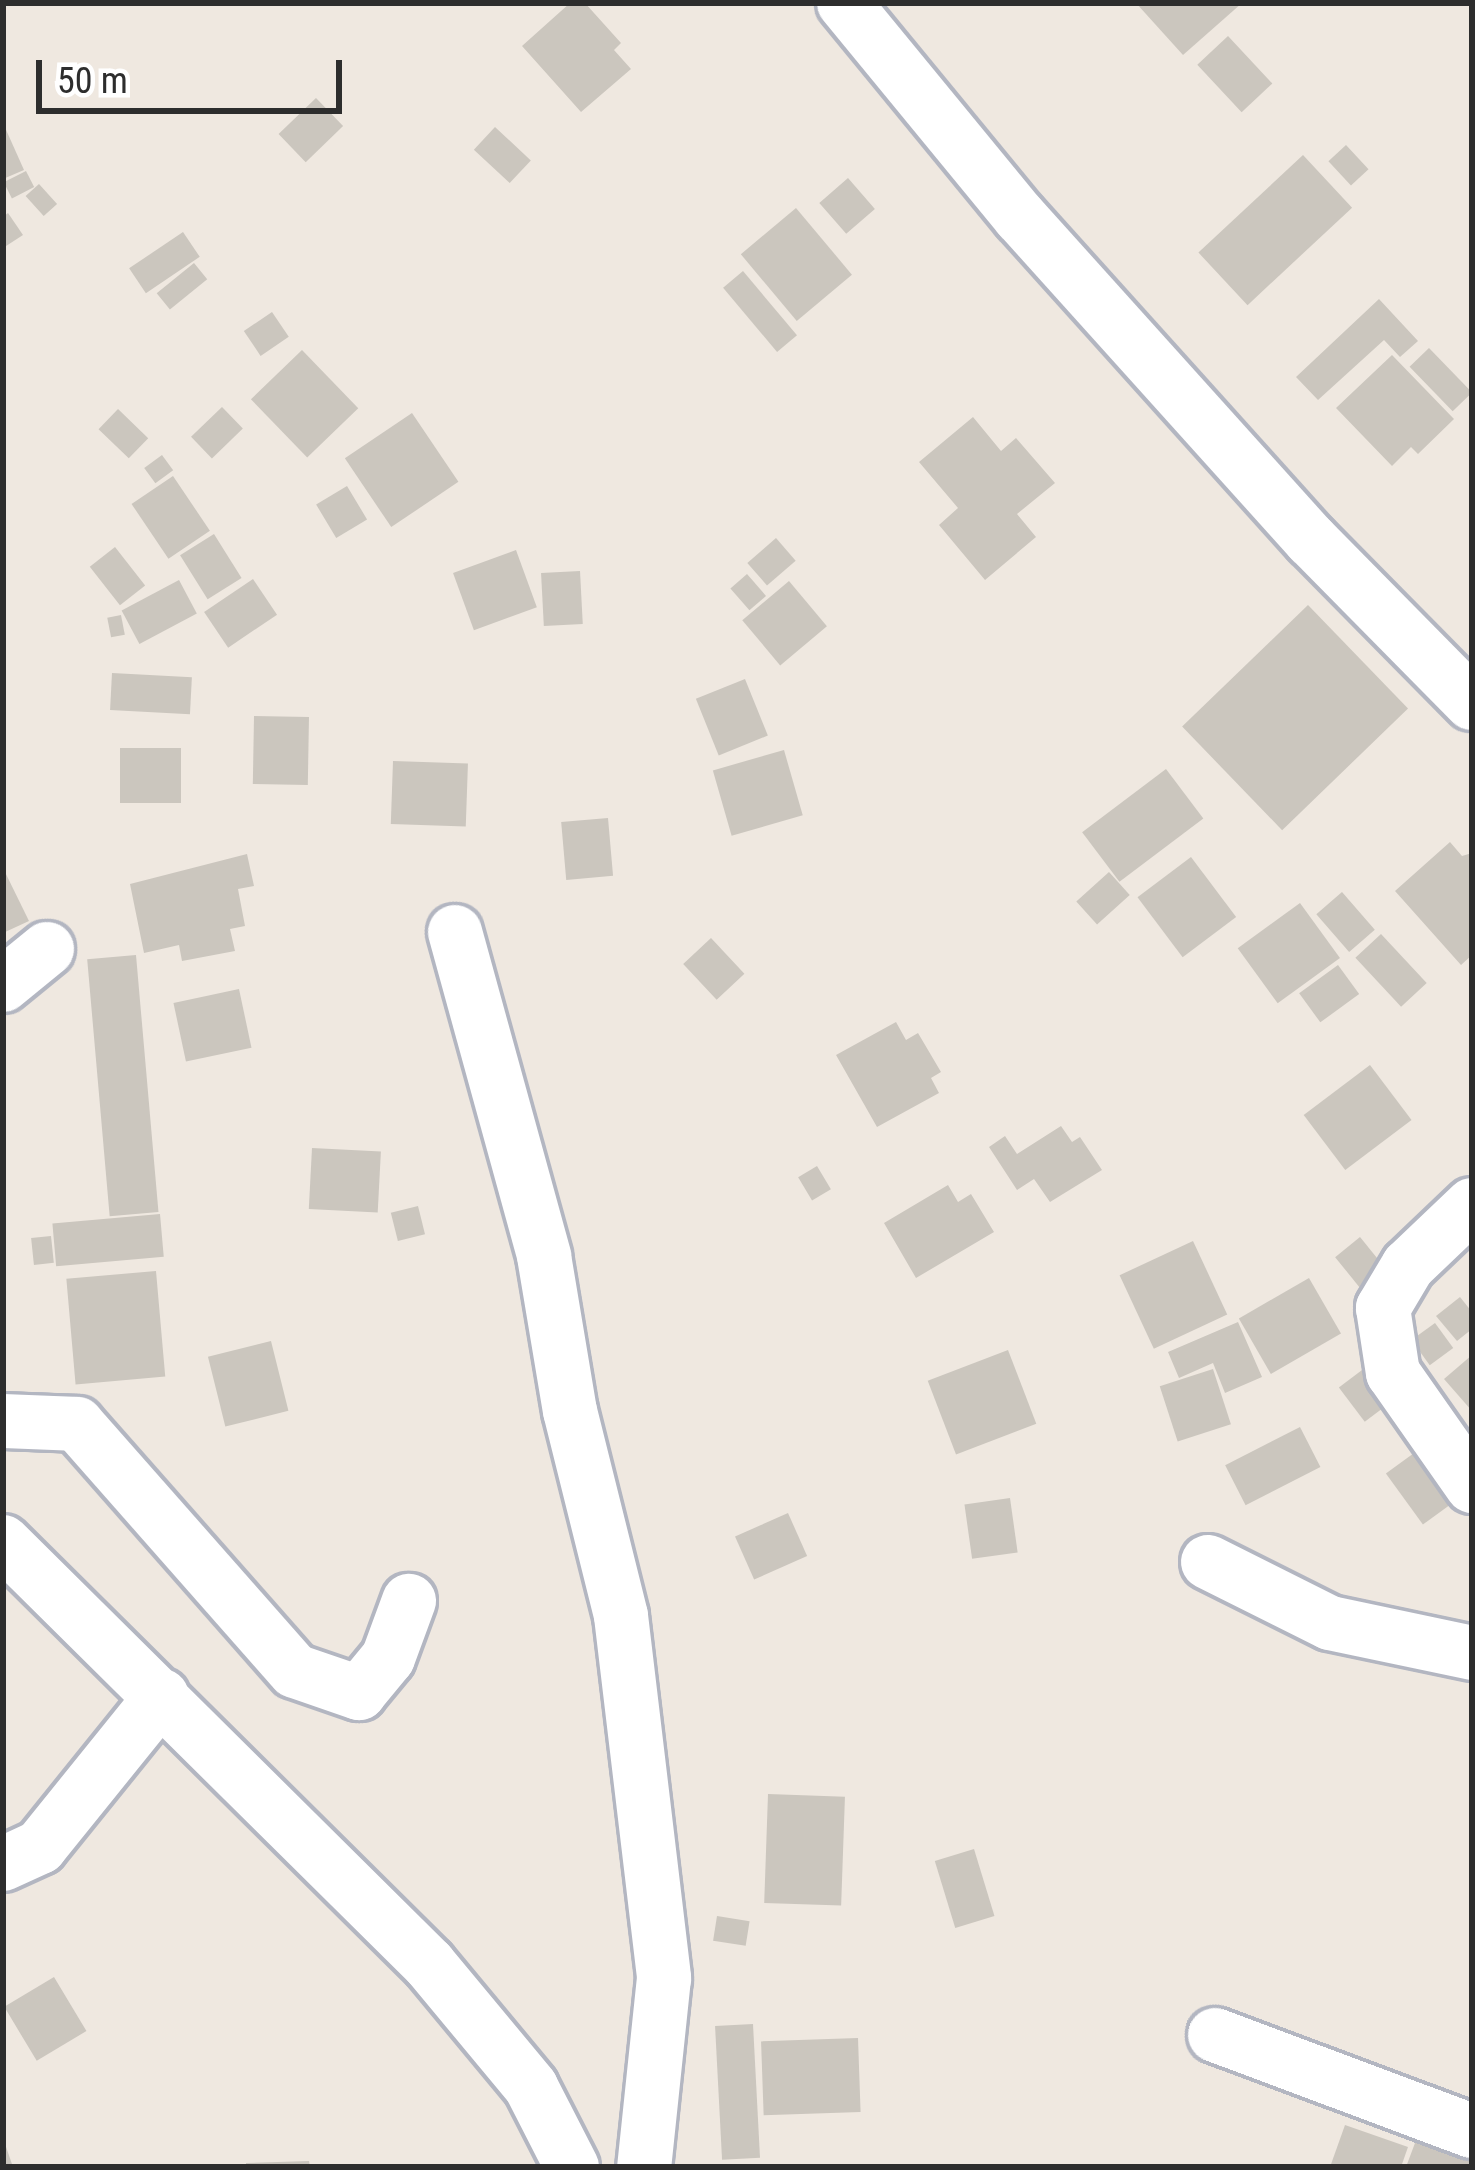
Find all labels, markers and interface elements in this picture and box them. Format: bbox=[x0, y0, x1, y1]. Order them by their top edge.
scale bar bbox=[42, 36, 348, 110]
text: 50 m bbox=[57, 60, 128, 102]

